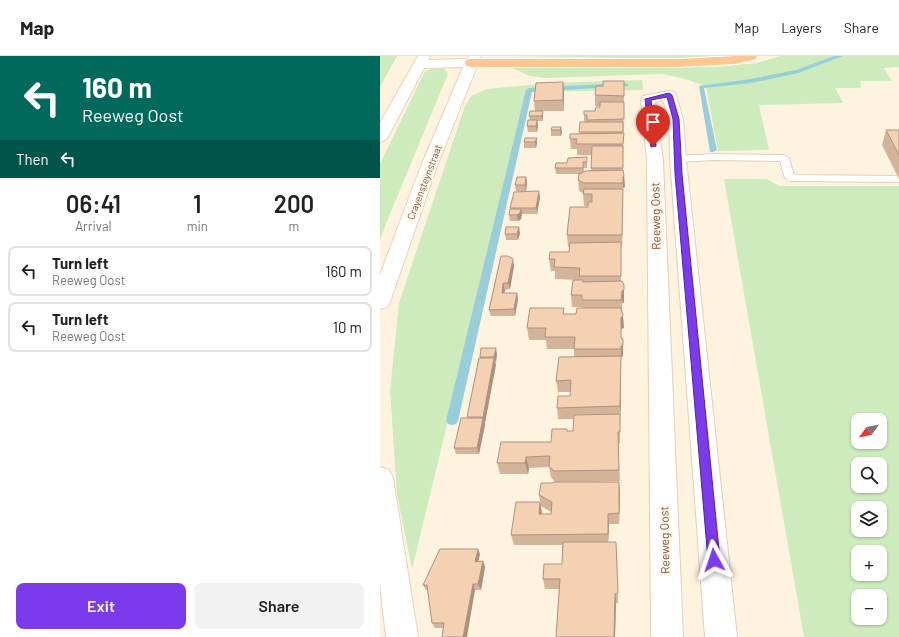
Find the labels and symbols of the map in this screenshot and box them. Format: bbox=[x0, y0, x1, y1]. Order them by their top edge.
pin bbox=[636, 105, 670, 146]
street label: Crayensteynstraat bbox=[404, 143, 444, 221]
street label: Reeweg Oost bbox=[647, 182, 663, 250]
north arrow bbox=[851, 413, 887, 449]
street label: Reeweg Oost bbox=[656, 506, 672, 574]
position arrow bbox=[693, 539, 735, 581]

